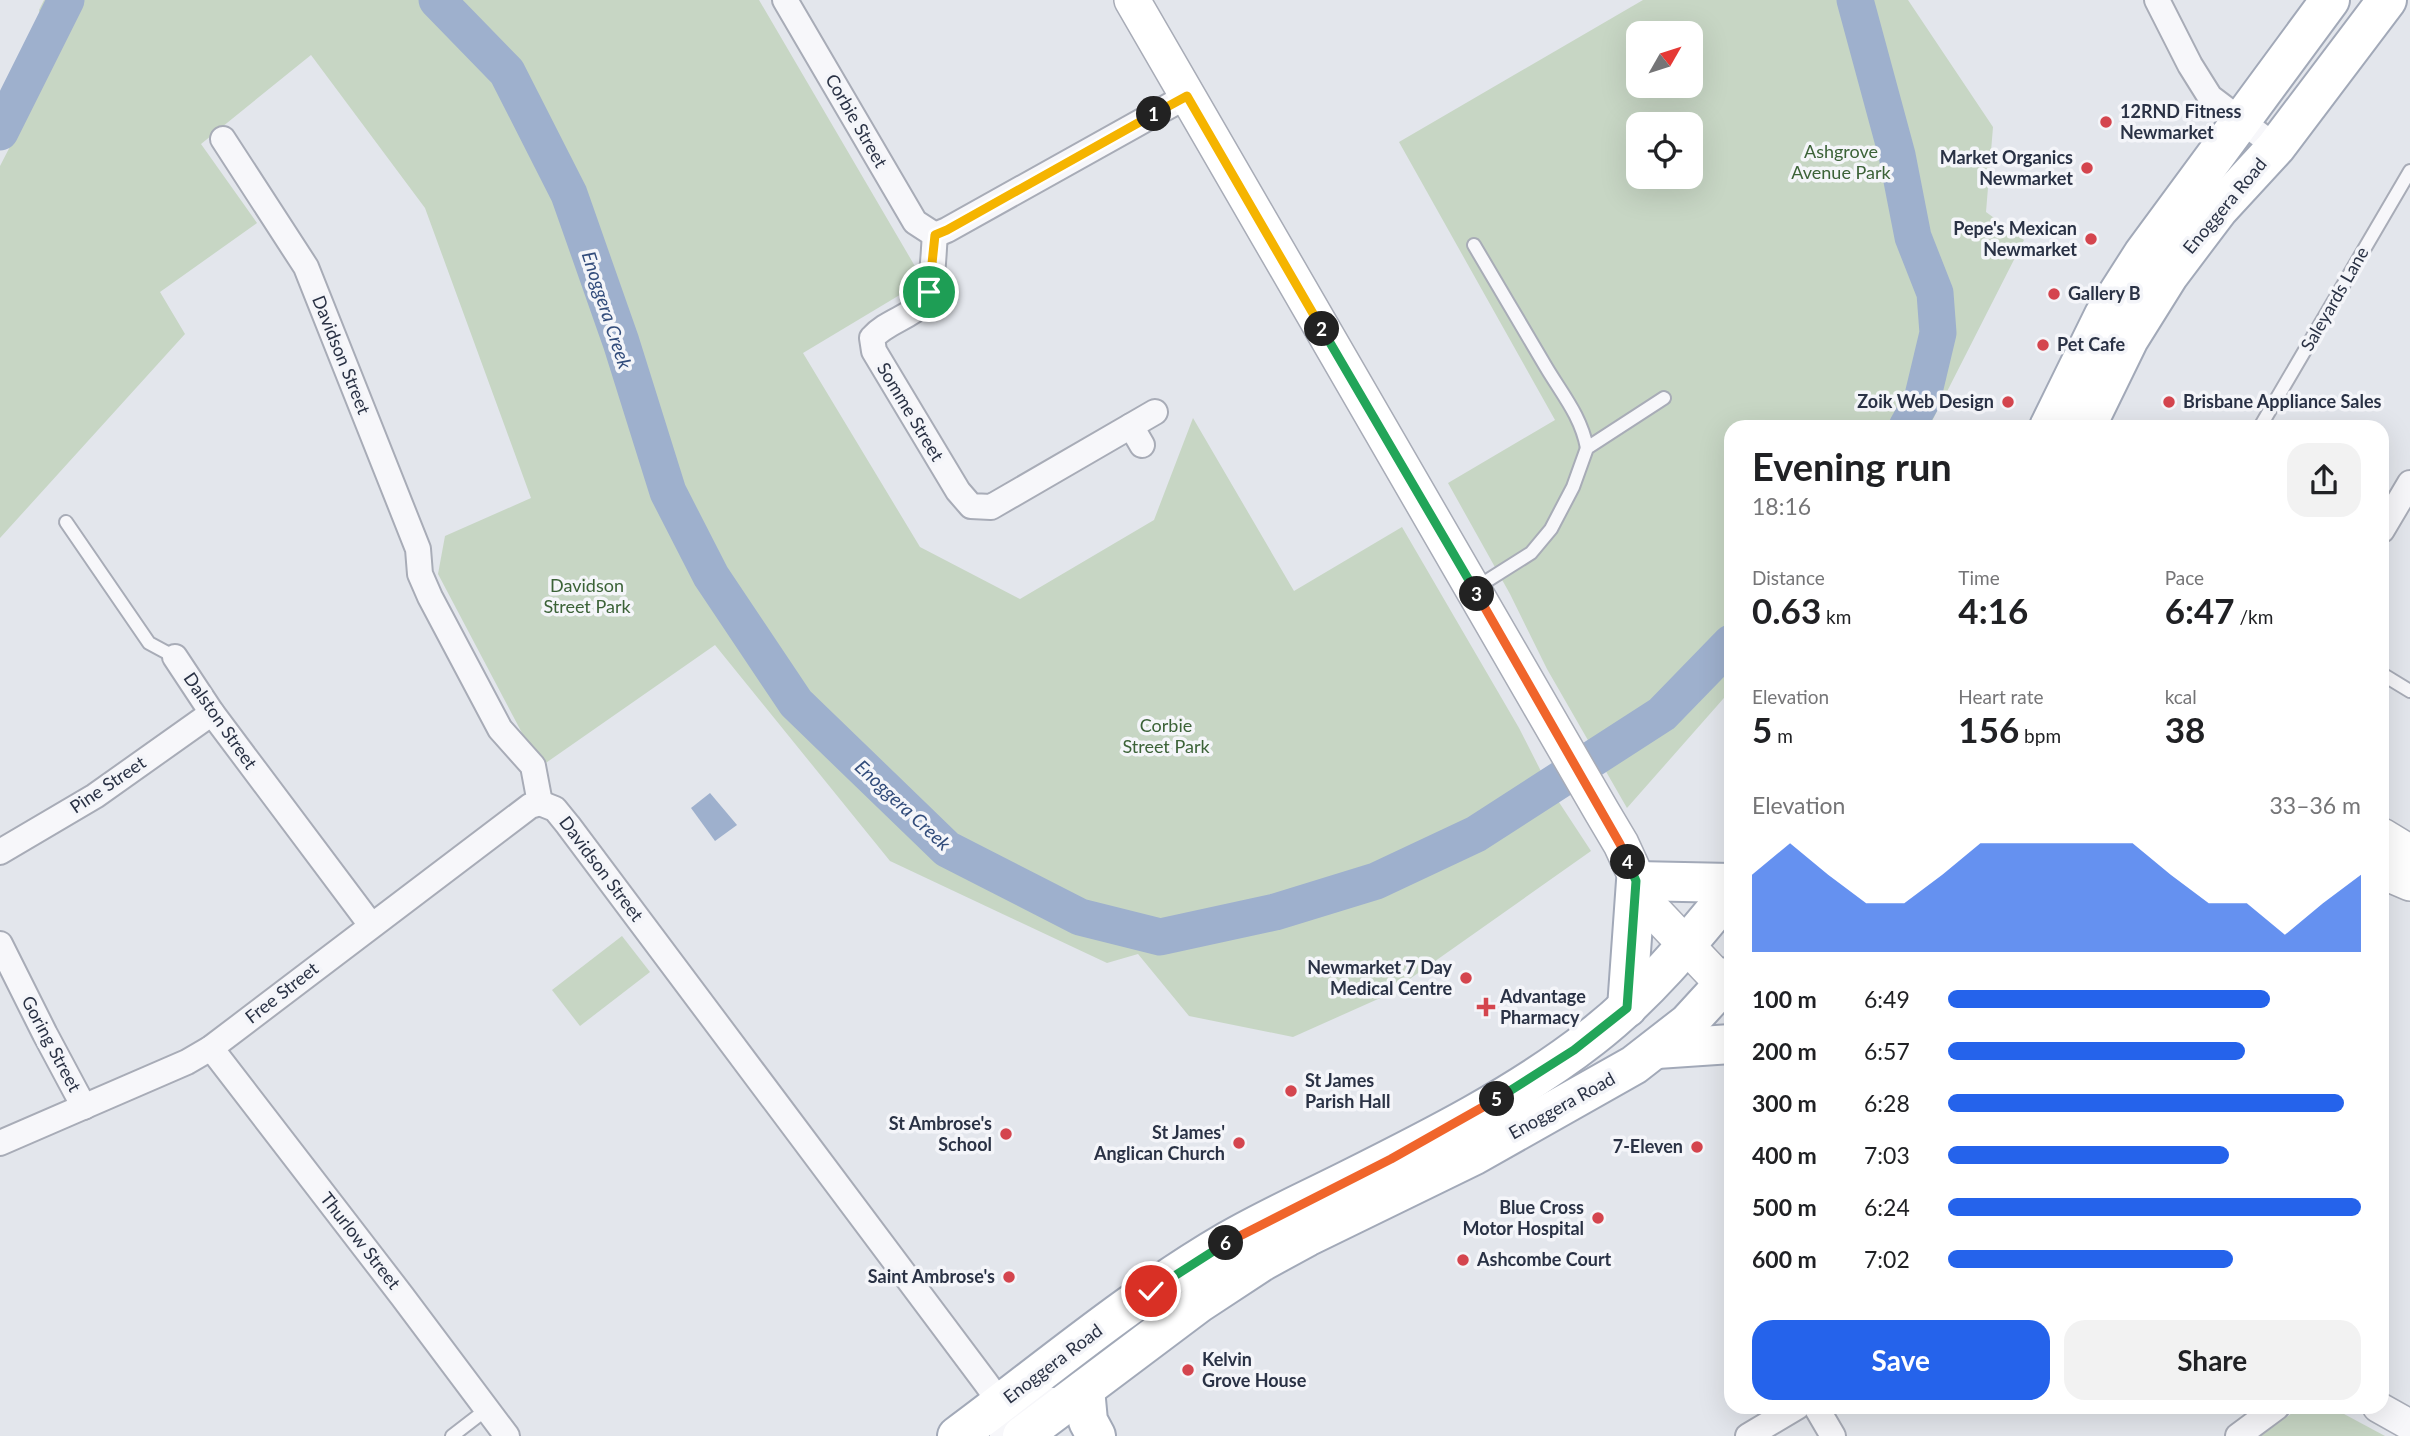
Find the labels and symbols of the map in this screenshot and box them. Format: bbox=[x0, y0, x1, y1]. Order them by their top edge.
north arrow bbox=[1626, 21, 1703, 98]
street label: Corbie Street bbox=[821, 70, 893, 172]
pin: 1 bbox=[1136, 96, 1172, 132]
place label: 12RND Fitness Newmarket bbox=[2120, 100, 2241, 143]
marker: 12RND Fitness Newmarket bbox=[2098, 114, 2114, 130]
park label: Ashgrove Avenue Park bbox=[1791, 140, 1892, 183]
place label: Market Organics Newmarket bbox=[1940, 146, 2073, 189]
street label: Enoggera Road bbox=[2178, 153, 2271, 258]
marker: Market Organics Newmarket bbox=[2079, 160, 2095, 176]
place label: Pepe's Mexican Newmarket bbox=[1953, 217, 2077, 260]
marker: Pepe's Mexican Newmarket bbox=[2083, 231, 2099, 247]
street label: Saleyards Lane bbox=[2295, 243, 2373, 354]
water label: Enoggera Creek bbox=[578, 248, 638, 372]
pin bbox=[899, 262, 959, 322]
place label: Gallery B bbox=[2068, 282, 2141, 304]
marker: Gallery B bbox=[2046, 286, 2062, 302]
street label: Davidson Street bbox=[308, 292, 376, 418]
pin: 2 bbox=[1304, 312, 1340, 346]
place label: Pet Cafe bbox=[2057, 333, 2125, 355]
marker: Pet Cafe bbox=[2035, 337, 2051, 353]
street label: Somme Street bbox=[873, 358, 949, 465]
place label: Zoik Web Design bbox=[1857, 390, 1994, 412]
place label: Brisbane Appliance Sales bbox=[2183, 390, 2382, 412]
marker: Zoik Web Design bbox=[2000, 394, 2016, 410]
marker: Brisbane Appliance Sales bbox=[2161, 394, 2177, 410]
park label: Davidson Street Park bbox=[543, 574, 631, 617]
pin: 3 bbox=[1460, 576, 1494, 612]
street label: Dalston Street bbox=[179, 668, 263, 774]
park label: Corbie Street Park bbox=[1122, 714, 1210, 757]
street label: Pine Street bbox=[65, 751, 150, 818]
water label: Enoggera Creek bbox=[851, 755, 957, 855]
street label: Davidson Street bbox=[555, 811, 649, 926]
pin: 4 bbox=[1610, 844, 1646, 880]
place label: Newmarket 7 Day Medical Centre bbox=[1307, 956, 1452, 999]
street label: Free Street bbox=[240, 957, 323, 1028]
marker: Newmarket 7 Day Medical Centre bbox=[1458, 970, 1474, 986]
place label: Advantage Pharmacy bbox=[1499, 985, 1586, 1028]
street label: Goring Street bbox=[17, 992, 87, 1096]
marker: Advantage Pharmacy bbox=[1478, 999, 1494, 1015]
street label: Enoggera Road bbox=[1504, 1067, 1619, 1143]
place label: St James Parish Hall bbox=[1305, 1069, 1390, 1112]
pin: 5 bbox=[1480, 1082, 1514, 1116]
marker: St James Parish Hall bbox=[1283, 1083, 1299, 1099]
place label: St Ambrose's School bbox=[889, 1112, 992, 1155]
place label: St James' Anglican Church bbox=[1093, 1121, 1225, 1164]
marker: St Ambrose's School bbox=[998, 1126, 1014, 1142]
marker: St James' Anglican Church bbox=[1231, 1135, 1247, 1151]
place label: 7-Eleven bbox=[1613, 1135, 1683, 1157]
marker: 7-Eleven bbox=[1689, 1139, 1705, 1155]
street label: Thurlow Street bbox=[316, 1187, 406, 1294]
place label: Blue Cross Motor Hospital bbox=[1462, 1196, 1584, 1239]
marker: Blue Cross Motor Hospital bbox=[1590, 1210, 1606, 1226]
pin: 6 bbox=[1208, 1226, 1244, 1260]
place label: Ashcombe Court bbox=[1476, 1248, 1612, 1270]
marker: Ashcombe Court bbox=[1455, 1252, 1471, 1268]
pin bbox=[1121, 1261, 1181, 1321]
place label: Saint Ambrose's bbox=[868, 1265, 995, 1287]
marker: Saint Ambrose's bbox=[1001, 1269, 1017, 1285]
street label: Enoggera Road bbox=[999, 1319, 1106, 1408]
place label: Kelvin Grove House bbox=[1202, 1348, 1307, 1391]
marker: Kelvin Grove House bbox=[1180, 1362, 1196, 1378]

